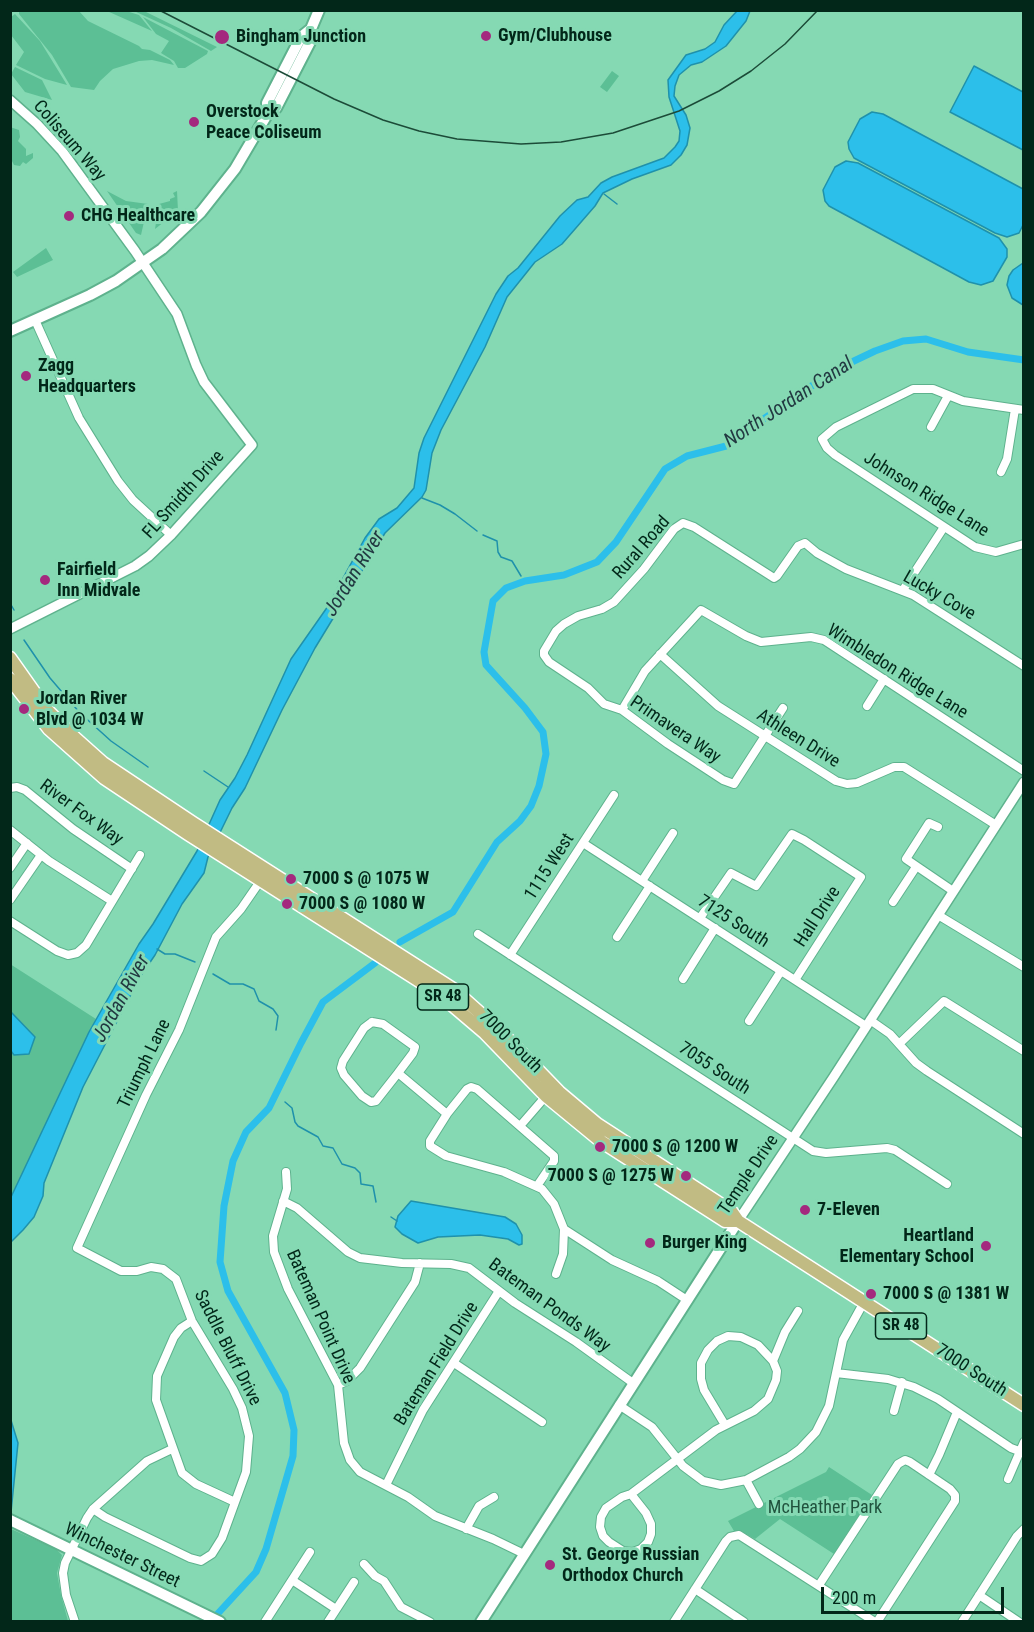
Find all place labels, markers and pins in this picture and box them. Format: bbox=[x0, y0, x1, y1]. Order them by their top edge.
place label: Gym/Clubhouse bbox=[498, 25, 612, 47]
place label: Bingham Junction bbox=[236, 26, 366, 48]
marker: Bingham Junction bbox=[213, 28, 231, 46]
marker: Gym/Clubhouse bbox=[479, 29, 493, 43]
place label: Overstock Peace Coliseum bbox=[206, 101, 322, 144]
marker: Overstock Peace Coliseum bbox=[187, 115, 201, 129]
place label: CHG Healthcare bbox=[81, 205, 195, 227]
marker: CHG Healthcare bbox=[62, 209, 76, 223]
place label: Zagg Headquarters bbox=[38, 355, 136, 398]
marker: Zagg Headquarters bbox=[19, 369, 33, 383]
place label: Fairfield Inn Midvale bbox=[57, 559, 140, 602]
marker: Fairfield Inn Midvale bbox=[38, 573, 52, 587]
place label: Jordan River Blvd @ 1034 W bbox=[36, 688, 144, 730]
marker: Jordan River Blvd @ 1034 W bbox=[17, 702, 31, 716]
place label: 7000 S @ 1075 W bbox=[303, 868, 429, 890]
marker: 7000 S @ 1075 W bbox=[284, 872, 298, 886]
place label: 7000 S @ 1080 W bbox=[299, 893, 425, 915]
marker: 7000 S @ 1080 W bbox=[280, 897, 294, 911]
place label: 7000 S @ 1200 W bbox=[612, 1136, 738, 1158]
marker: 7000 S @ 1200 W bbox=[593, 1140, 607, 1154]
place label: 7000 S @ 1275 W bbox=[548, 1165, 674, 1187]
marker: 7000 S @ 1275 W bbox=[679, 1169, 693, 1183]
place label: 7-Eleven bbox=[817, 1199, 880, 1221]
marker: 7-Eleven bbox=[798, 1203, 812, 1217]
place label: Heartland Elementary School bbox=[840, 1225, 974, 1268]
place label: Burger King bbox=[662, 1232, 747, 1254]
marker: Burger King bbox=[643, 1236, 657, 1250]
marker: Heartland Elementary School bbox=[979, 1239, 993, 1253]
place label: 7000 S @ 1381 W bbox=[883, 1283, 1009, 1305]
marker: 7000 S @ 1381 W bbox=[864, 1287, 878, 1301]
place label: St. George Russian Orthodox Church bbox=[562, 1544, 699, 1586]
marker: St. George Russian Orthodox Church bbox=[543, 1558, 557, 1572]

